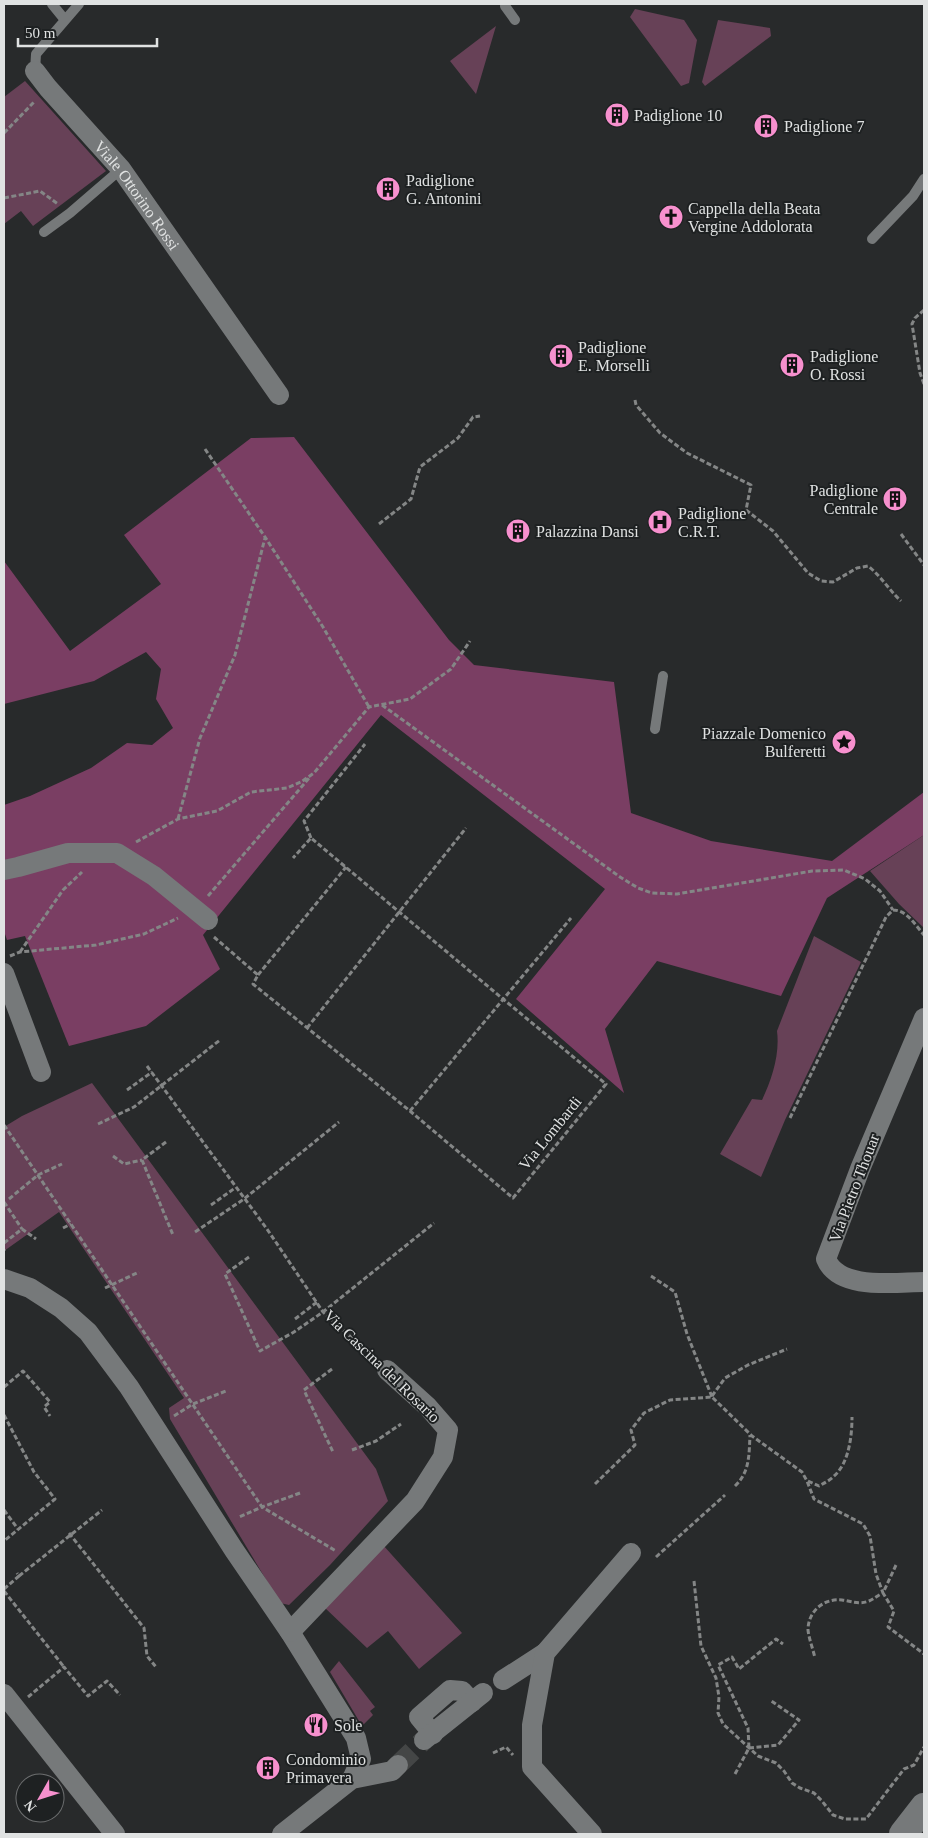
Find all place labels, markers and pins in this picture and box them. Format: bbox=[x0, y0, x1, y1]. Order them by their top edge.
building icon: Padiglione 10 bbox=[604, 102, 630, 128]
place label: Padiglione 10 bbox=[634, 107, 722, 125]
building icon: Padiglione 7 bbox=[753, 113, 779, 139]
place label: Padiglione 7 bbox=[784, 118, 864, 136]
place label: Padiglione G. Antonini bbox=[406, 172, 482, 207]
building icon: Padiglione G. Antonini bbox=[375, 176, 401, 202]
place label: Cappella della Beata Vergine Addolorata bbox=[688, 200, 820, 236]
church icon: Cappella della Beata Vergine Addolorata bbox=[658, 204, 684, 230]
place label: Padiglione E. Morselli bbox=[578, 339, 651, 374]
building icon: Padiglione E. Morselli bbox=[548, 343, 574, 369]
place label: Padiglione O. Rossi bbox=[810, 348, 878, 383]
building icon: Padiglione O. Rossi bbox=[779, 352, 805, 378]
place label: Padiglione Centrale bbox=[810, 482, 878, 517]
building icon: Padiglione Centrale bbox=[882, 486, 908, 512]
place label: Padiglione C.R.T. bbox=[678, 505, 746, 540]
hospital icon: Padiglione C.R.T. bbox=[647, 509, 673, 535]
building icon: Palazzina Dansi bbox=[505, 518, 531, 544]
place label: Palazzina Dansi bbox=[536, 523, 639, 540]
place label: Piazzale Domenico Bulferetti bbox=[702, 725, 827, 760]
place icon: Piazzale Domenico Bulferetti bbox=[831, 729, 857, 755]
restaurant icon: Sole bbox=[303, 1712, 329, 1738]
place label: Sole bbox=[334, 1717, 362, 1734]
place label: Condominio Primavera bbox=[286, 1751, 366, 1786]
building icon: Condominio Primavera bbox=[255, 1755, 281, 1781]

